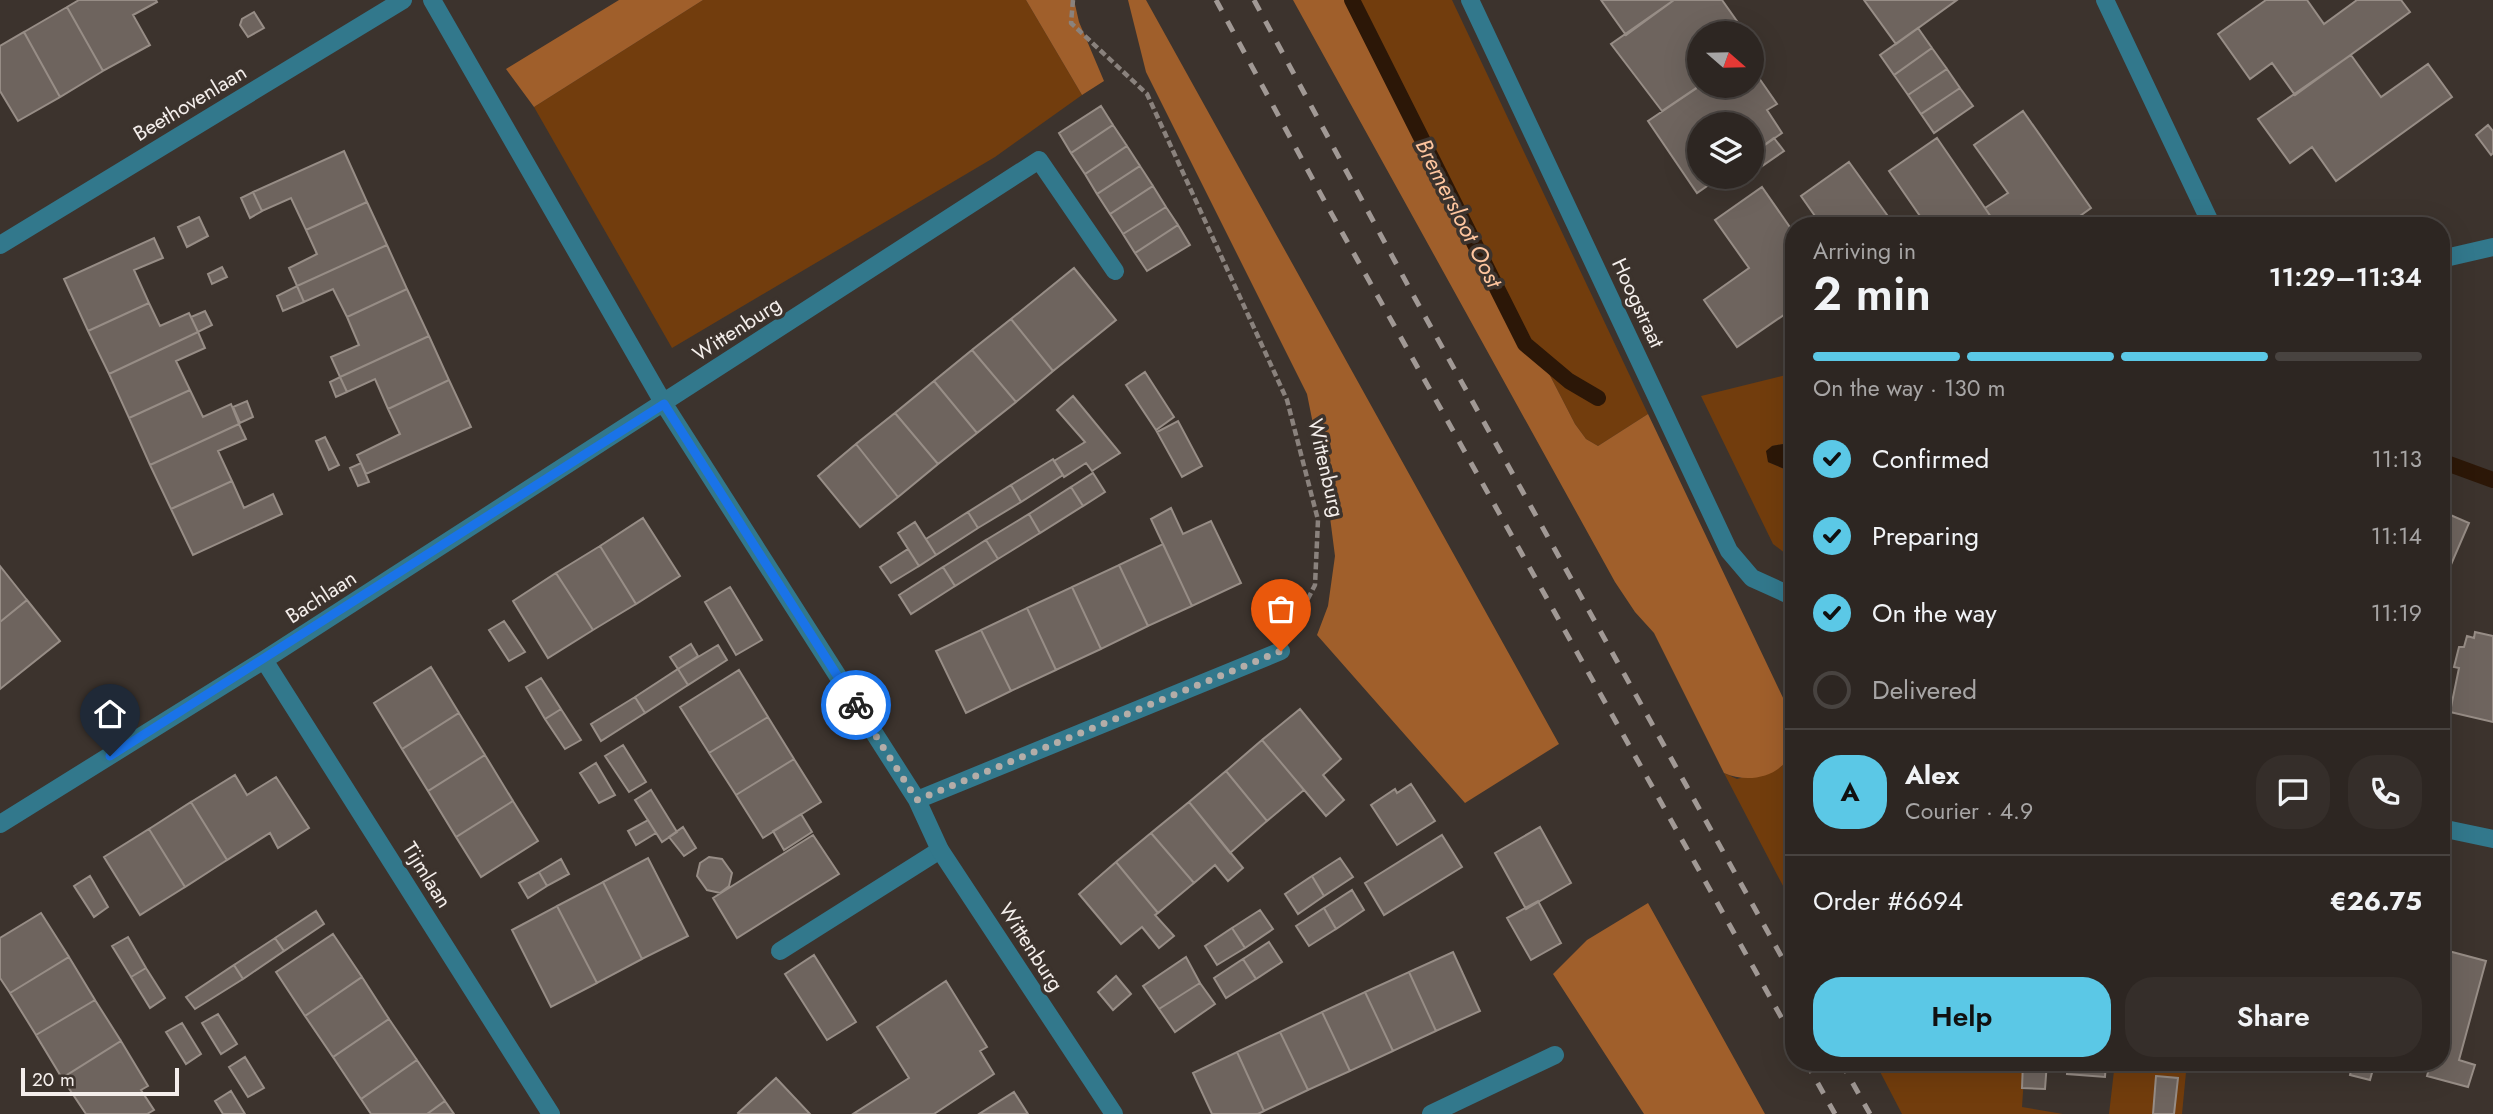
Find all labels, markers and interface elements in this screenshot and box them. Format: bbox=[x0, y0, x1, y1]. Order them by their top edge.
north arrow bbox=[1687, 21, 1764, 98]
map controls bbox=[1687, 21, 1764, 189]
street label: Beethovenlaan bbox=[128, 57, 252, 149]
button: layers bbox=[1687, 112, 1764, 189]
water label: Bremersloot Oost bbox=[1407, 133, 1512, 295]
text: Arriving in bbox=[1813, 234, 1916, 268]
street label: Hoogstraat bbox=[1604, 253, 1672, 353]
text: 11:29–11:34 bbox=[2269, 258, 2422, 296]
text: 2 min bbox=[1813, 261, 1931, 327]
street label: Wittenburg bbox=[687, 289, 787, 369]
text: On the way · 130 m bbox=[1813, 371, 2005, 405]
street label: Wittenburg bbox=[1300, 416, 1352, 520]
icon: check bbox=[1813, 440, 1851, 478]
text: Confirmed bbox=[1872, 440, 1989, 478]
text: 11:13 bbox=[2371, 442, 2422, 476]
icon: check bbox=[1813, 517, 1851, 555]
text: Preparing bbox=[1872, 517, 1979, 555]
text: 11:14 bbox=[2371, 519, 2422, 553]
street label: Bachlaan bbox=[280, 563, 362, 631]
pin bbox=[1251, 579, 1311, 651]
icon: bag bbox=[1262, 590, 1300, 628]
icon: check bbox=[1813, 594, 1851, 632]
text: On the way bbox=[1872, 594, 1997, 632]
text: 11:19 bbox=[2371, 596, 2422, 630]
courier bbox=[821, 670, 891, 740]
text: Delivered bbox=[1872, 671, 1977, 709]
pin bbox=[80, 684, 140, 756]
icon: bike bbox=[837, 686, 875, 724]
icon: home bbox=[91, 695, 129, 733]
button: chat bbox=[2256, 755, 2330, 829]
button: phone bbox=[2348, 755, 2422, 829]
text: Alex bbox=[1905, 756, 1959, 794]
text: A bbox=[1840, 773, 1860, 811]
text: Courier · 4.9 bbox=[1905, 794, 2033, 828]
street label: Tijmlaan bbox=[395, 836, 459, 914]
text: Order #6694 bbox=[1813, 882, 1963, 920]
text: €26.75 bbox=[2330, 882, 2422, 920]
street label: Wittenburg bbox=[991, 897, 1071, 997]
button: Help bbox=[1813, 977, 2111, 1057]
button: Share bbox=[2125, 977, 2422, 1057]
scale bar bbox=[21, 1065, 178, 1097]
text: 20 m bbox=[32, 1066, 75, 1093]

